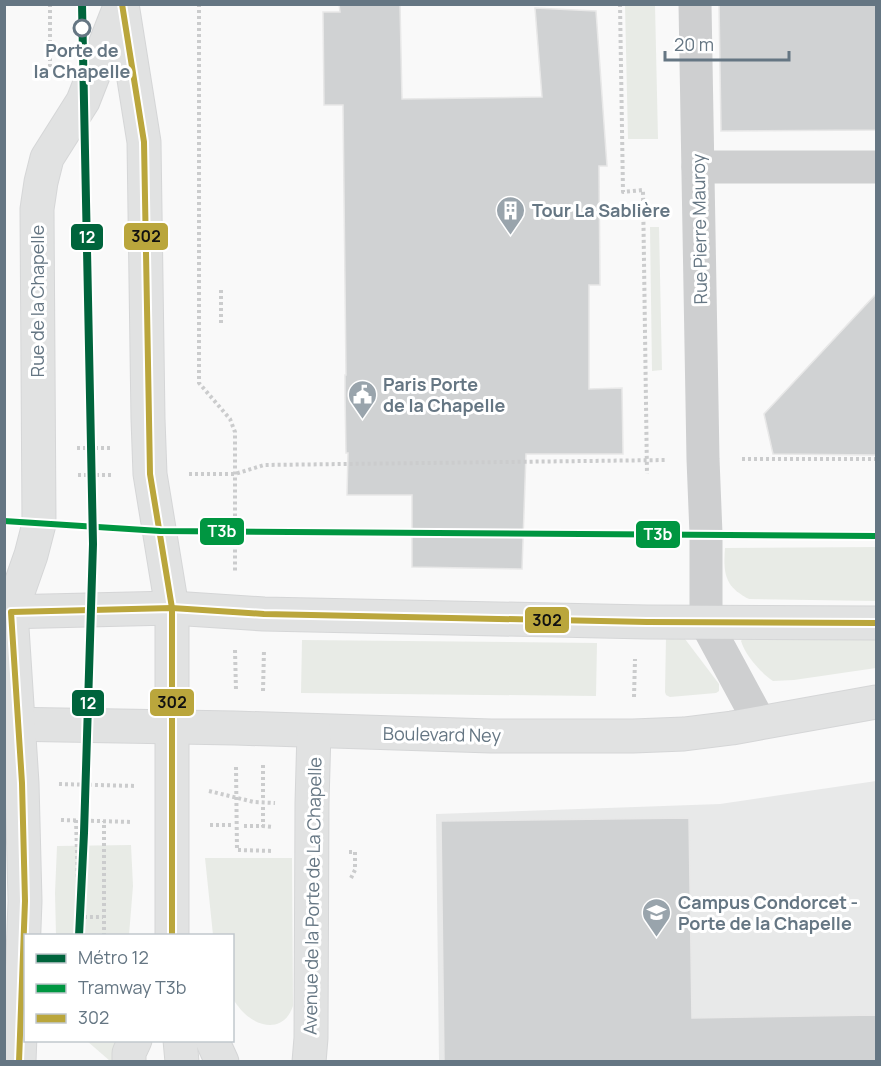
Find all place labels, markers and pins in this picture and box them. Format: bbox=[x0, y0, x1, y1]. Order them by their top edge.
marker: Porte de la Chapelle bbox=[73, 19, 91, 37]
place label: Porte de la Chapelle bbox=[34, 38, 131, 83]
building icon: Tour La Sablière bbox=[495, 194, 527, 236]
place label: Tour La Sablière bbox=[532, 198, 670, 222]
place label: Paris Porte de la Chapelle bbox=[383, 372, 506, 417]
public building icon: Paris Porte de la Chapelle bbox=[346, 378, 378, 420]
place label: Campus Condorcet - Porte de la Chapelle bbox=[678, 890, 858, 935]
school or university icon: Campus Condorcet - Porte de la Chapelle bbox=[641, 896, 673, 938]

